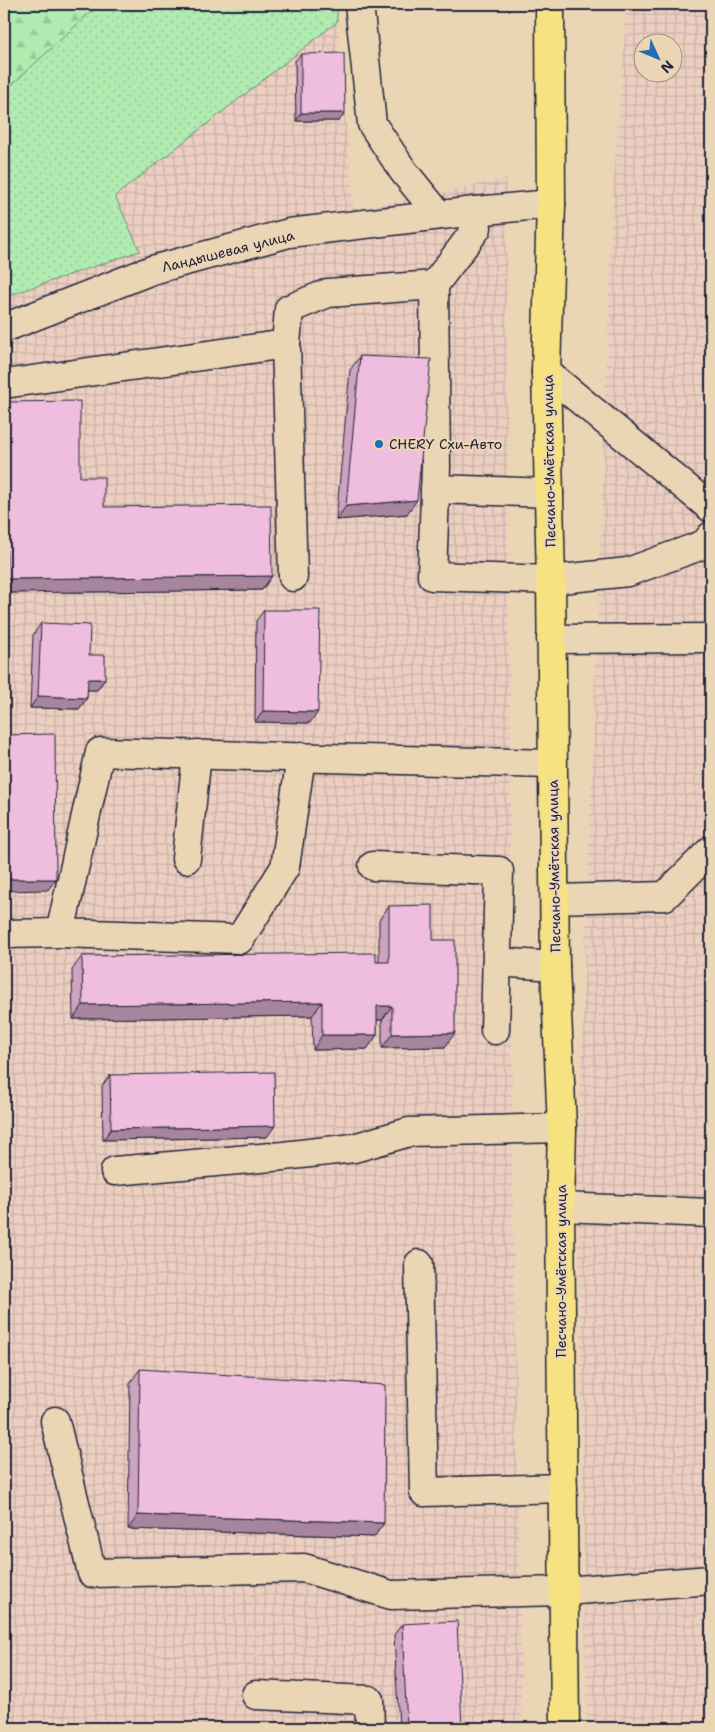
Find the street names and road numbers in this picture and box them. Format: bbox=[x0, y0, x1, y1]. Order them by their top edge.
street label: Ландышевая улица bbox=[160, 226, 296, 276]
street label: Песчано-Умётская улица bbox=[538, 374, 560, 548]
street label: Песчано-Умётская улица bbox=[543, 779, 565, 953]
street label: Песчано-Умётская улица bbox=[552, 1184, 570, 1357]

